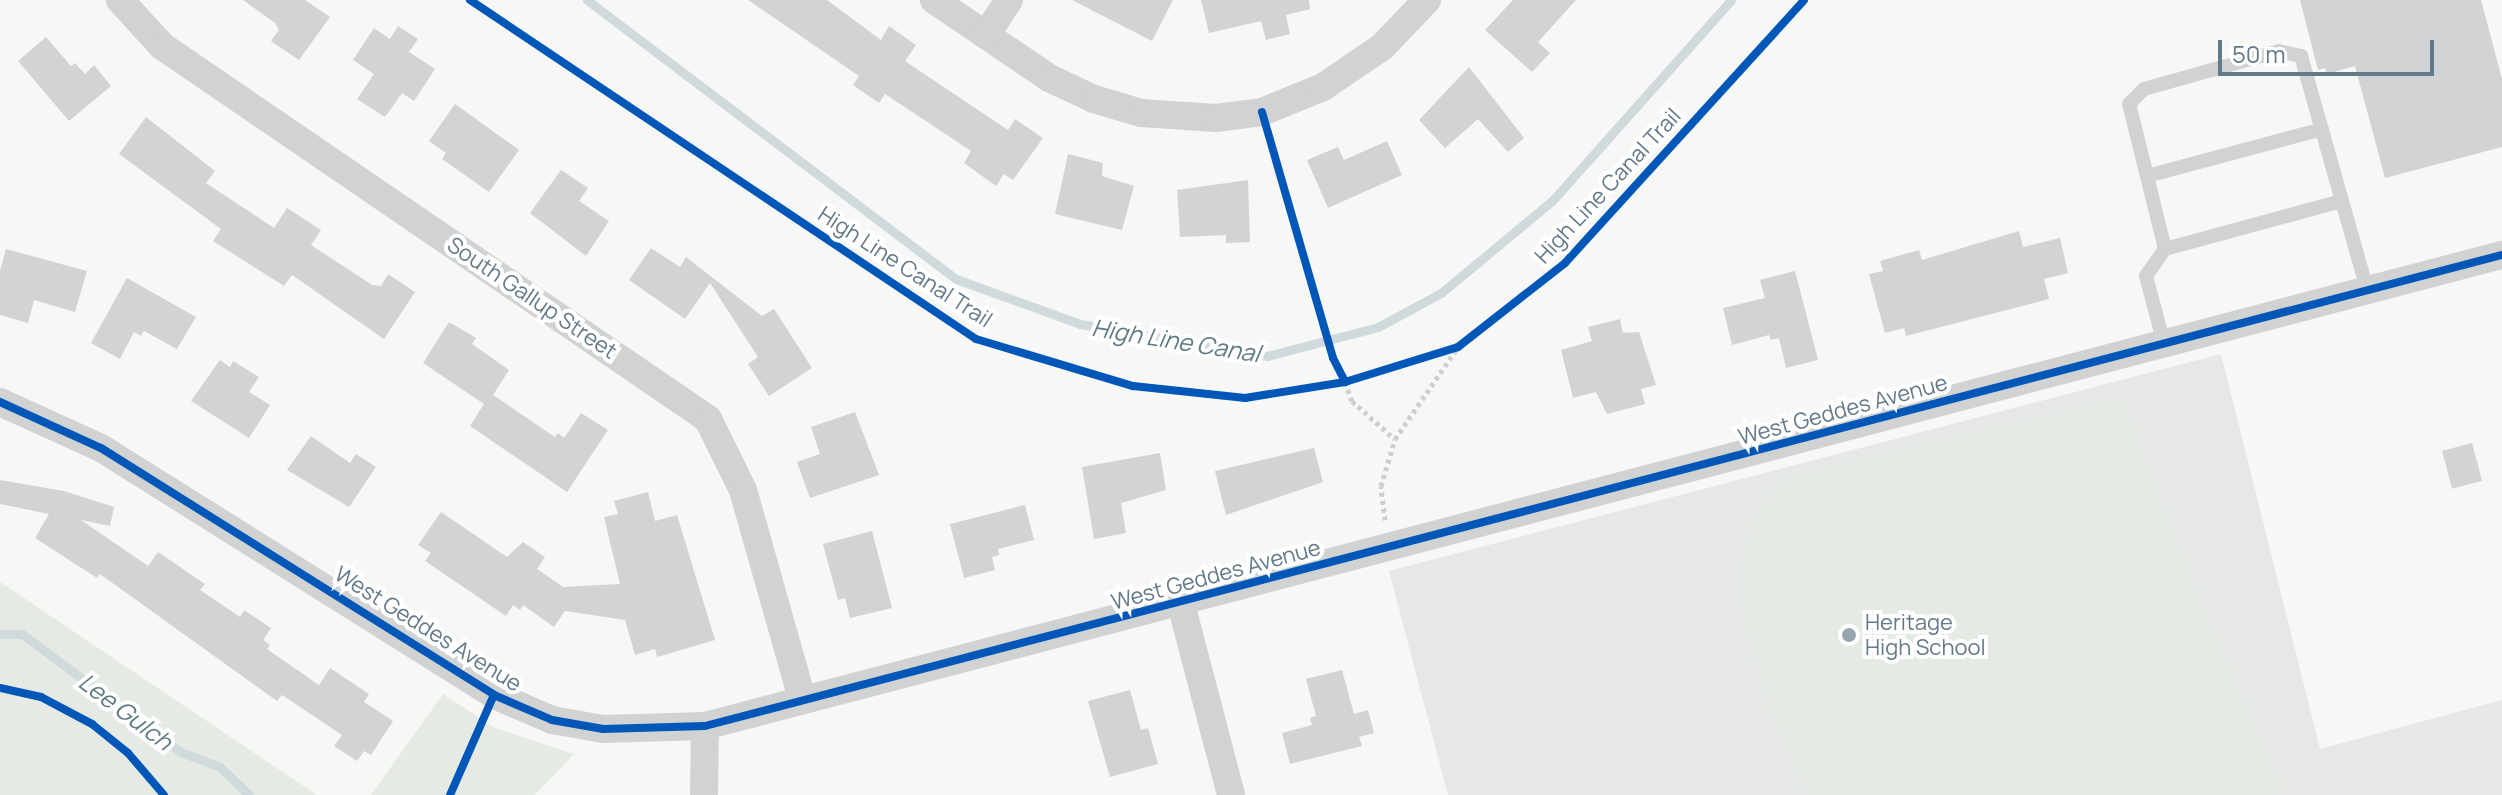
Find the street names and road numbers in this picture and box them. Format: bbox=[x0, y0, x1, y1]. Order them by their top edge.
street label: High Line Canal Trail bbox=[1529, 103, 1687, 269]
street label: High Line Canal Trail bbox=[813, 201, 997, 333]
street label: South Gallup Street bbox=[442, 231, 622, 365]
street label: West Geddes Avenue bbox=[1736, 369, 1950, 451]
street label: West Geddes Avenue bbox=[1109, 534, 1323, 616]
street label: West Geddes Avenue bbox=[330, 561, 526, 697]

